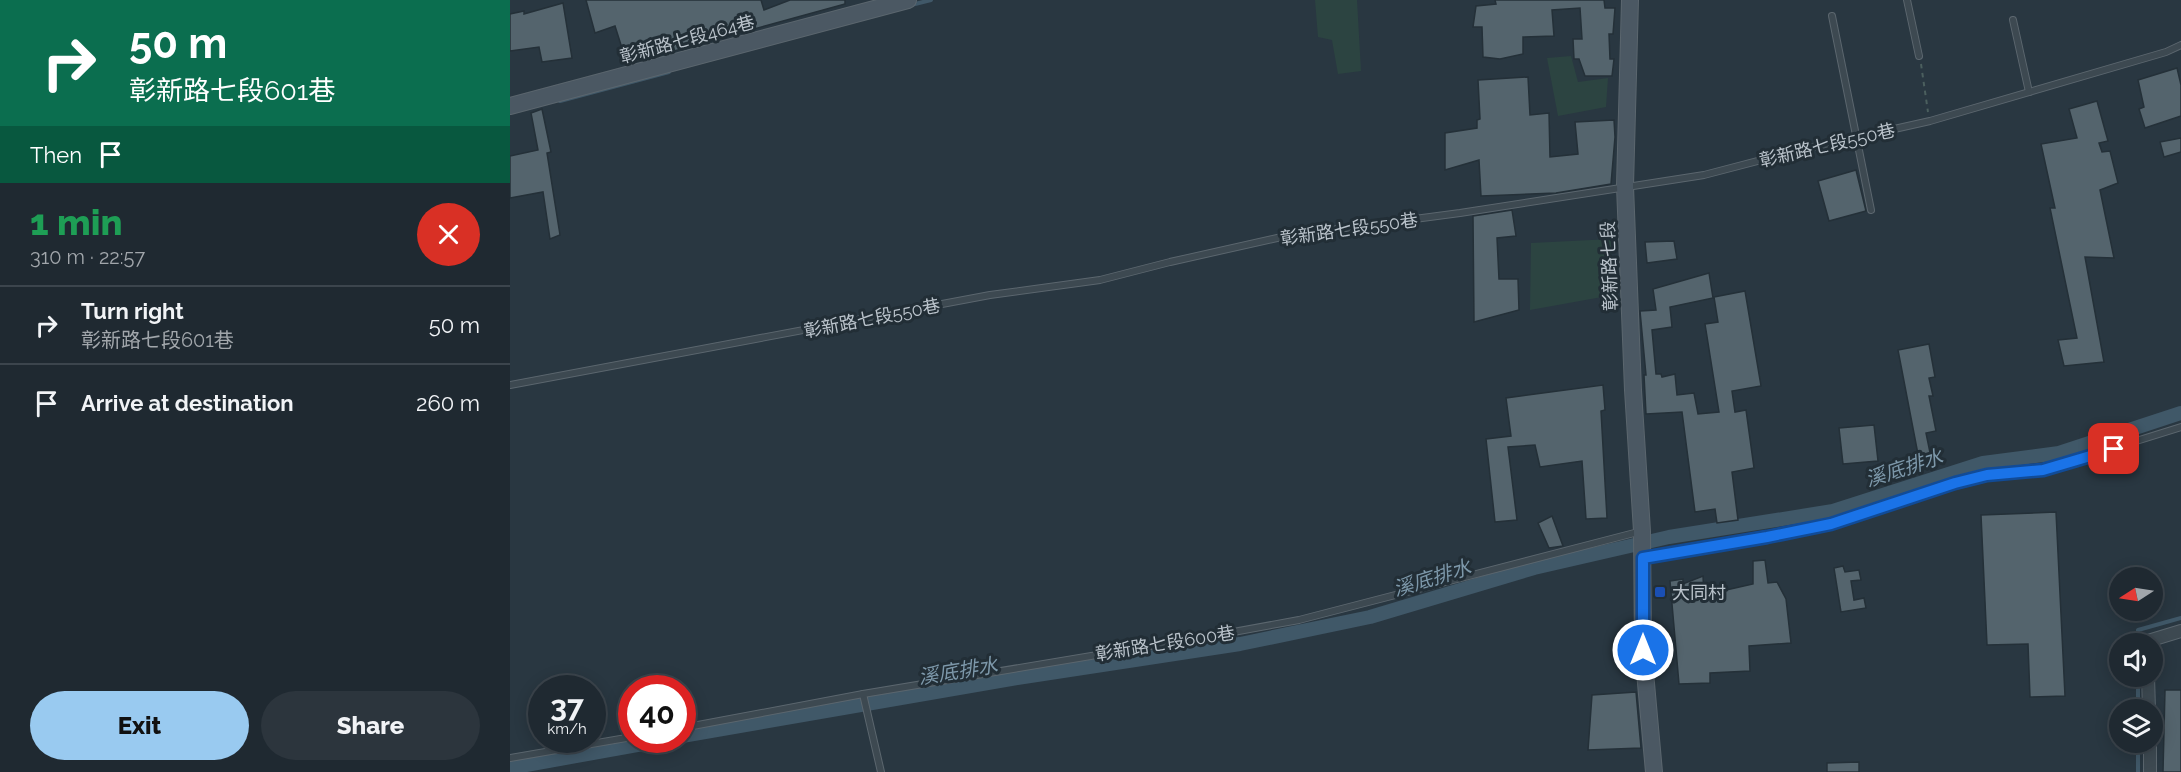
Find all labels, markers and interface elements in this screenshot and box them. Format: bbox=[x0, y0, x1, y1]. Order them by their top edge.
street label: 彰新路七段464巷 bbox=[617, 11, 757, 67]
text: 50 m bbox=[129, 19, 227, 68]
icon: right bbox=[30, 24, 108, 102]
text: 彰新路七段601巷 bbox=[129, 75, 335, 106]
street label: 彰新路七段550巷 bbox=[1757, 119, 1897, 171]
icon: arrive bbox=[94, 138, 127, 171]
text: Then bbox=[30, 142, 82, 168]
text: 1 min bbox=[30, 201, 122, 243]
button: close bbox=[417, 203, 480, 266]
street label: 彰新路七段550巷 bbox=[1279, 209, 1419, 249]
street label: 彰新路七段 bbox=[1597, 221, 1621, 311]
text: 310 m · 22:57 bbox=[30, 245, 145, 269]
street label: 彰新路七段550巷 bbox=[802, 294, 942, 342]
text: Turn right bbox=[81, 298, 184, 324]
icon: right bbox=[30, 309, 63, 342]
text: 50 m bbox=[429, 312, 480, 338]
text: 彰新路七段601巷 bbox=[81, 328, 234, 352]
icon: arrive bbox=[30, 387, 63, 420]
text: Arrive at destination bbox=[81, 390, 294, 416]
text: 260 m bbox=[416, 390, 480, 416]
pin bbox=[2088, 423, 2139, 474]
icon: arrive bbox=[2097, 432, 2130, 465]
water label: 溪底排水 bbox=[1862, 444, 1947, 492]
water label: 溪底排水 bbox=[1390, 555, 1475, 601]
north arrow bbox=[2109, 567, 2163, 621]
map controls bbox=[2109, 567, 2163, 753]
place label: 大同村 bbox=[1672, 582, 1726, 603]
marker: 大同村 bbox=[1653, 585, 1667, 599]
position arrow bbox=[1611, 618, 1675, 682]
street label: 彰新路七段600巷 bbox=[1094, 622, 1236, 664]
button: sound bbox=[2109, 633, 2163, 687]
water label: 溪底排水 bbox=[917, 653, 1000, 689]
speed limit sign: 40 bbox=[618, 675, 696, 753]
text: 37 bbox=[550, 689, 584, 724]
button: Exit bbox=[30, 691, 249, 760]
button: Share bbox=[261, 691, 480, 760]
button: layers bbox=[2109, 699, 2163, 753]
text: km/h bbox=[547, 720, 587, 738]

